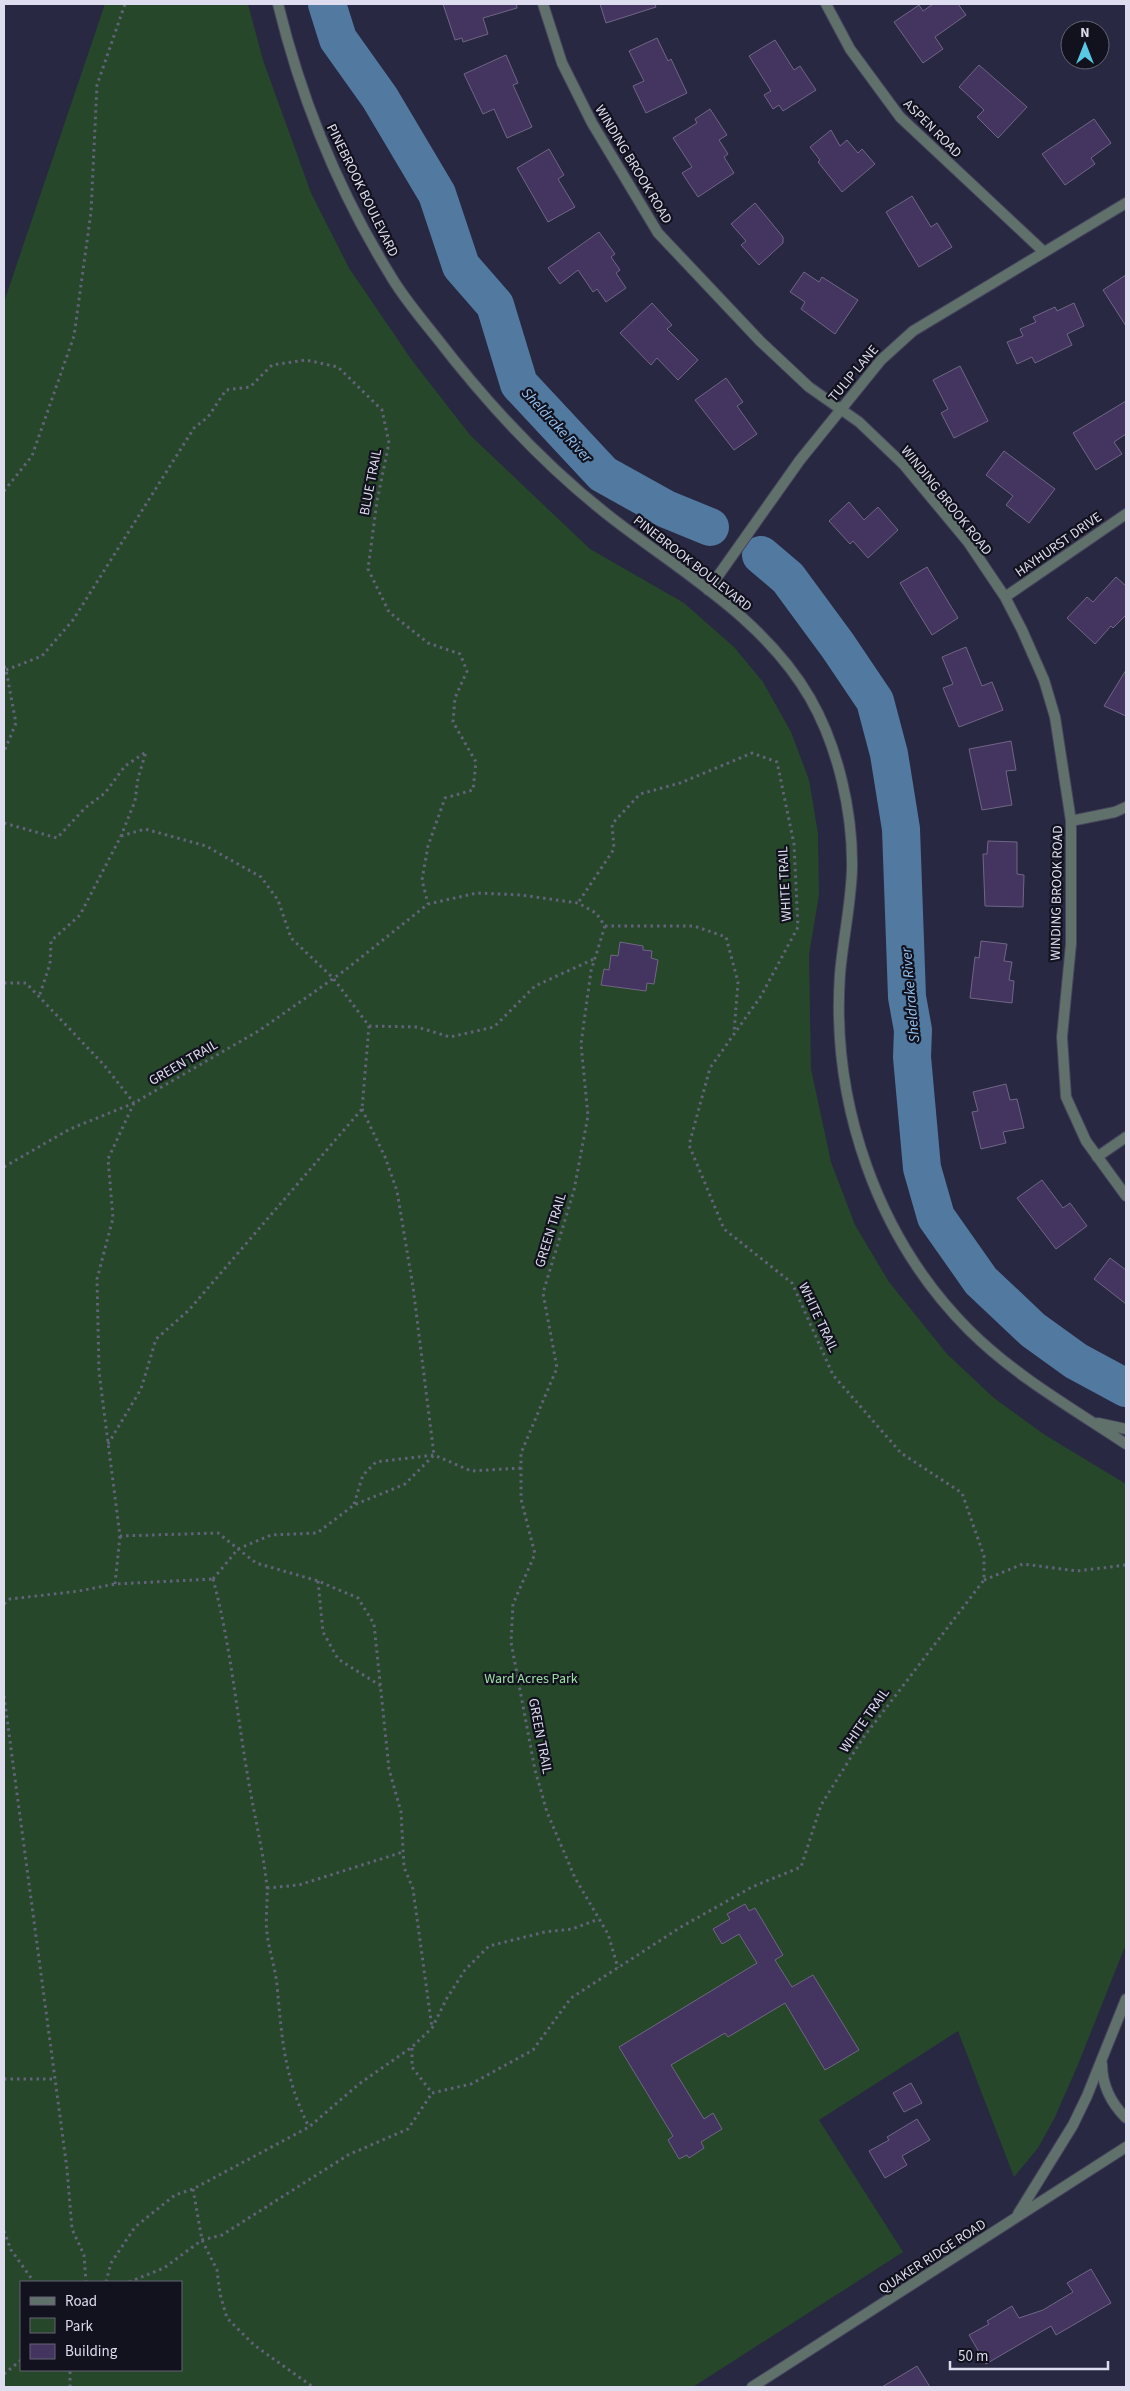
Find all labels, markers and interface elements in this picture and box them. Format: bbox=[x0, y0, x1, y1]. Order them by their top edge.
north arrow bbox=[1060, 20, 1110, 70]
text: N bbox=[1080, 23, 1090, 43]
street label: ASPEN ROAD bbox=[899, 95, 966, 162]
street label: WINDING BROOK ROAD bbox=[590, 101, 677, 228]
street label: PINEBROOK BOULEVARD bbox=[321, 121, 403, 260]
street label: TULIP LANE bbox=[824, 341, 883, 406]
water label: Sheldrake River bbox=[516, 383, 597, 468]
street label: WINDING BROOK ROAD bbox=[896, 442, 997, 560]
street label: BLUE TRAIL bbox=[355, 447, 387, 517]
street label: HAYHURST DRIVE bbox=[1011, 508, 1106, 582]
street label: PINEBROOK BOULEVARD bbox=[629, 511, 756, 617]
street label: WINDING BROOK ROAD bbox=[1046, 825, 1068, 961]
street label: WHITE TRAIL bbox=[773, 846, 797, 922]
water label: Sheldrake River bbox=[896, 946, 925, 1043]
street label: GREEN TRAIL bbox=[145, 1035, 222, 1091]
street label: GREEN TRAIL bbox=[530, 1191, 572, 1270]
street label: WHITE TRAIL bbox=[793, 1279, 843, 1356]
park label: Ward Acres Park bbox=[484, 1669, 578, 1689]
street label: WHITE TRAIL bbox=[835, 1684, 895, 1757]
street label: GREEN TRAIL bbox=[523, 1697, 557, 1776]
street label: QUAKER RIDGE ROAD bbox=[875, 2215, 990, 2299]
legend bbox=[20, 2281, 182, 2371]
text: Road bbox=[65, 2291, 97, 2312]
text: Park bbox=[65, 2316, 94, 2337]
scale bar bbox=[950, 2338, 1108, 2370]
text: Building bbox=[65, 2341, 118, 2362]
text: 50 m bbox=[958, 2346, 988, 2367]

